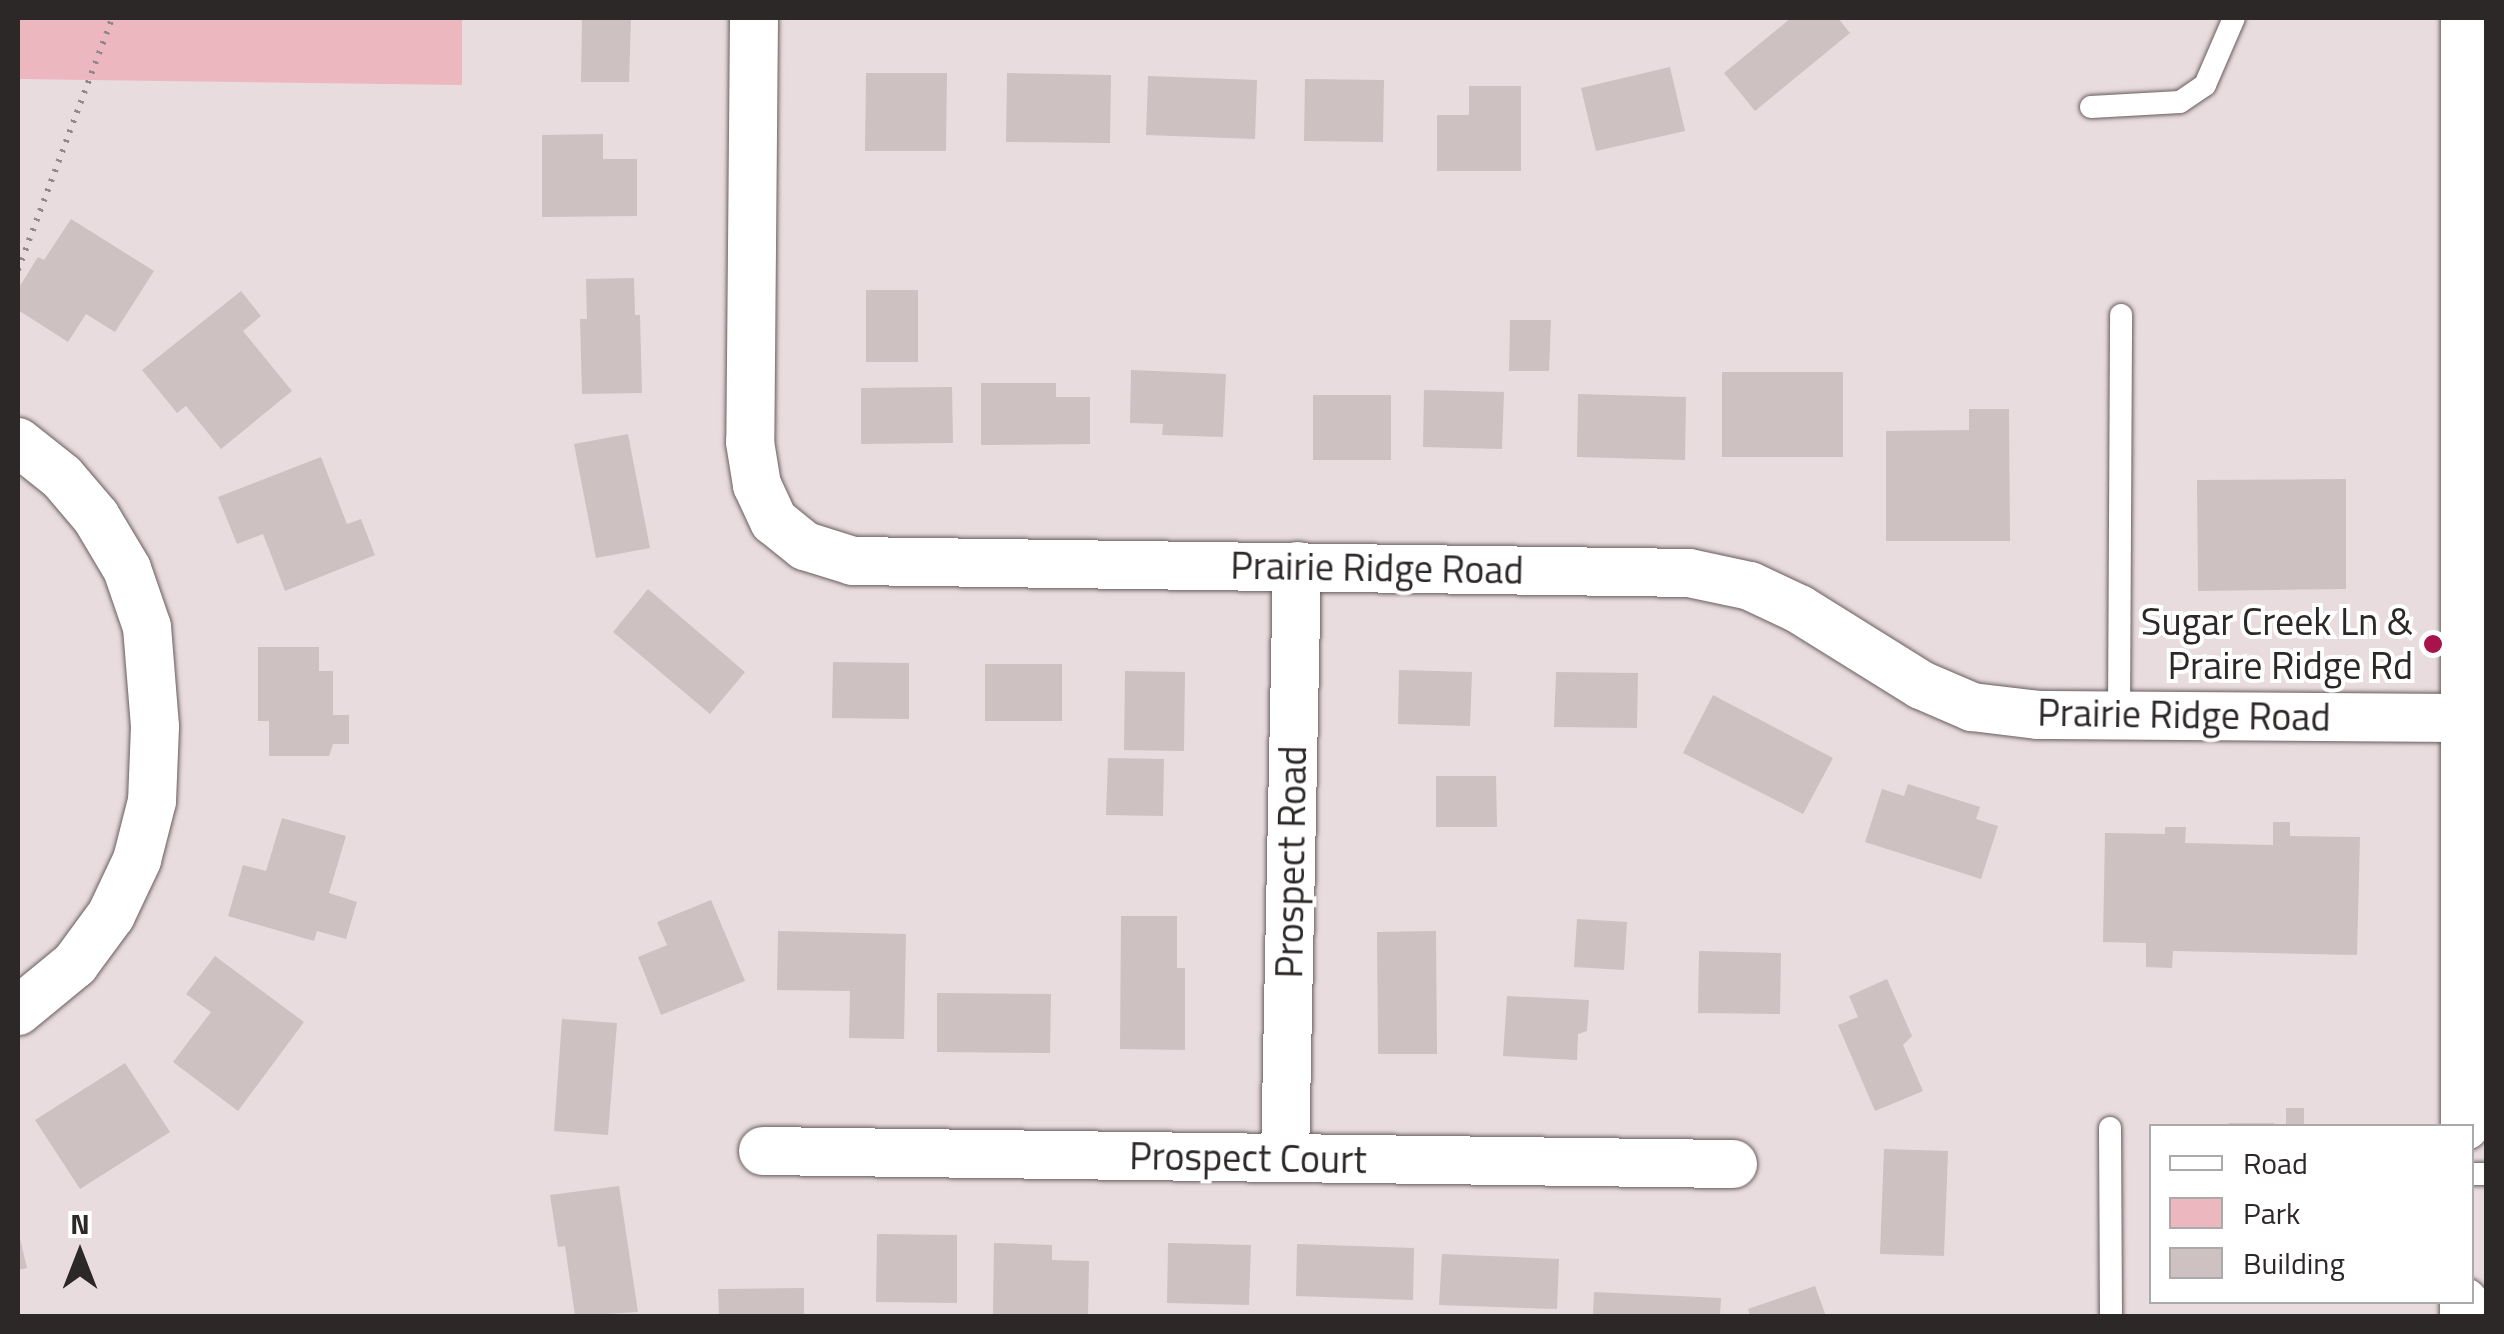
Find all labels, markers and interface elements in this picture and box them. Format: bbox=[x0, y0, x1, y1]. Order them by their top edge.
street label: Prairie Ridge Road bbox=[1230, 543, 1524, 593]
place label: Sugar Creek Ln & Praire Ridge Rd bbox=[2141, 599, 2413, 688]
marker: Sugar Creek Ln & Praire Ridge Rd bbox=[2422, 633, 2444, 655]
street label: Prairie Ridge Road bbox=[2037, 690, 2331, 740]
street label: Prospect Road bbox=[1266, 745, 1316, 979]
legend bbox=[2149, 1124, 2474, 1304]
street label: Prospect Court bbox=[1129, 1133, 1367, 1183]
text: Road bbox=[2243, 1140, 2308, 1186]
text: Park bbox=[2243, 1190, 2300, 1236]
text: N bbox=[70, 1202, 90, 1245]
north arrow bbox=[30, 1204, 130, 1304]
text: Building bbox=[2243, 1240, 2345, 1286]

